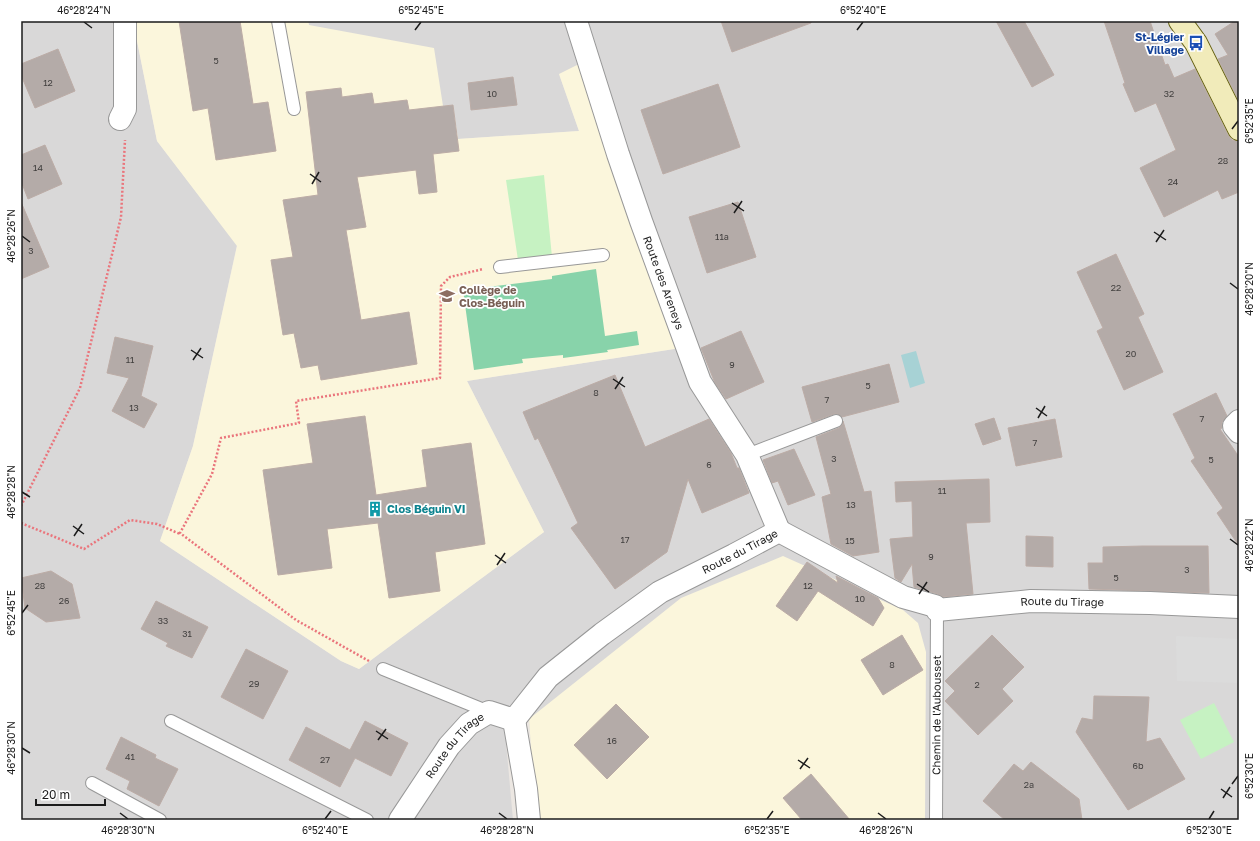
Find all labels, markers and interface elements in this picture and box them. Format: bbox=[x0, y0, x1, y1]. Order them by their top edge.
text: 46°28'24"N bbox=[57, 4, 111, 16]
text: 6°52'45"E bbox=[398, 4, 444, 16]
text: 6°52'40"E bbox=[840, 4, 886, 16]
place label: St-Légier Village bbox=[1135, 30, 1185, 56]
bus stop icon: St-Légier Village bbox=[1187, 34, 1205, 52]
house number: 5 bbox=[213, 55, 219, 66]
house number: 12 bbox=[43, 77, 53, 88]
house number: 10 bbox=[487, 88, 497, 99]
house number: 32 bbox=[1164, 88, 1174, 99]
text: 6°52'35"E bbox=[1243, 98, 1255, 144]
house number: 28 bbox=[1218, 155, 1228, 166]
house number: 14 bbox=[33, 162, 43, 173]
house number: 24 bbox=[1168, 176, 1179, 187]
text: 46°28'26"N bbox=[5, 209, 17, 263]
house number: 11a bbox=[715, 231, 729, 242]
street label: Route des Areneys bbox=[641, 234, 687, 331]
house number: 3 bbox=[28, 245, 34, 256]
text: 46°28'20"N bbox=[1243, 262, 1255, 316]
house number: 22 bbox=[1111, 282, 1121, 293]
place label: Collège de Clos-Béguin bbox=[459, 283, 525, 309]
school or university icon: Collège de Clos-Béguin bbox=[438, 287, 456, 305]
house number: 20 bbox=[1126, 348, 1137, 359]
house number: 11 bbox=[126, 354, 135, 365]
house number: 9 bbox=[729, 359, 735, 370]
house number: 5 bbox=[865, 380, 871, 391]
house number: 8 bbox=[593, 387, 599, 398]
house number: 7 bbox=[825, 394, 830, 405]
house number: 13 bbox=[129, 402, 139, 413]
house number: 7 bbox=[1200, 413, 1205, 424]
house number: 7 bbox=[1033, 437, 1038, 448]
house number: 3 bbox=[831, 453, 837, 464]
house number: 5 bbox=[1208, 454, 1214, 465]
house number: 6 bbox=[706, 459, 712, 470]
text: 46°28'28"N bbox=[5, 465, 17, 519]
house number: 11 bbox=[938, 485, 947, 496]
house number: 13 bbox=[846, 499, 856, 510]
building icon: Clos Béguin VI bbox=[366, 500, 384, 518]
place label: Clos Béguin VI bbox=[387, 502, 465, 515]
text: 46°28'22"N bbox=[1243, 518, 1255, 572]
street label: Route du Tirage bbox=[699, 526, 780, 576]
house number: 17 bbox=[620, 534, 630, 545]
house number: 15 bbox=[845, 535, 855, 546]
house number: 9 bbox=[928, 551, 934, 562]
house number: 3 bbox=[1184, 564, 1190, 575]
house number: 5 bbox=[1113, 572, 1119, 583]
house number: 28 bbox=[35, 580, 45, 591]
house number: 12 bbox=[803, 580, 813, 591]
text: 6°52'45"E bbox=[5, 590, 17, 636]
house number: 10 bbox=[855, 593, 865, 604]
street label: Route du Tirage bbox=[1020, 594, 1104, 608]
house number: 26 bbox=[59, 595, 69, 606]
house number: 33 bbox=[158, 615, 168, 626]
house number: 31 bbox=[182, 628, 192, 639]
street label: Chemin de l'Aubousset bbox=[929, 655, 943, 775]
house number: 8 bbox=[889, 659, 895, 670]
house number: 29 bbox=[249, 678, 259, 689]
house number: 2 bbox=[974, 679, 980, 690]
street label: Route du Tirage bbox=[422, 710, 486, 781]
text: 46°28'30"N bbox=[5, 721, 17, 775]
house number: 16 bbox=[607, 735, 617, 746]
house number: 41 bbox=[125, 751, 136, 762]
text: 6°52'30"E bbox=[1243, 753, 1255, 799]
house number: 27 bbox=[320, 754, 330, 765]
house number: 6b bbox=[1133, 760, 1144, 771]
house number: 2a bbox=[1024, 779, 1034, 790]
scale bar bbox=[36, 781, 105, 807]
text: 20 m bbox=[42, 787, 70, 802]
text: 46°28'30"N bbox=[101, 824, 155, 836]
text: 6°52'40"E bbox=[302, 824, 348, 836]
text: 46°28'28"N bbox=[480, 824, 534, 836]
text: 6°52'35"E bbox=[744, 824, 790, 836]
text: 46°28'26"N bbox=[859, 824, 913, 836]
text: 6°52'30"E bbox=[1186, 824, 1232, 836]

